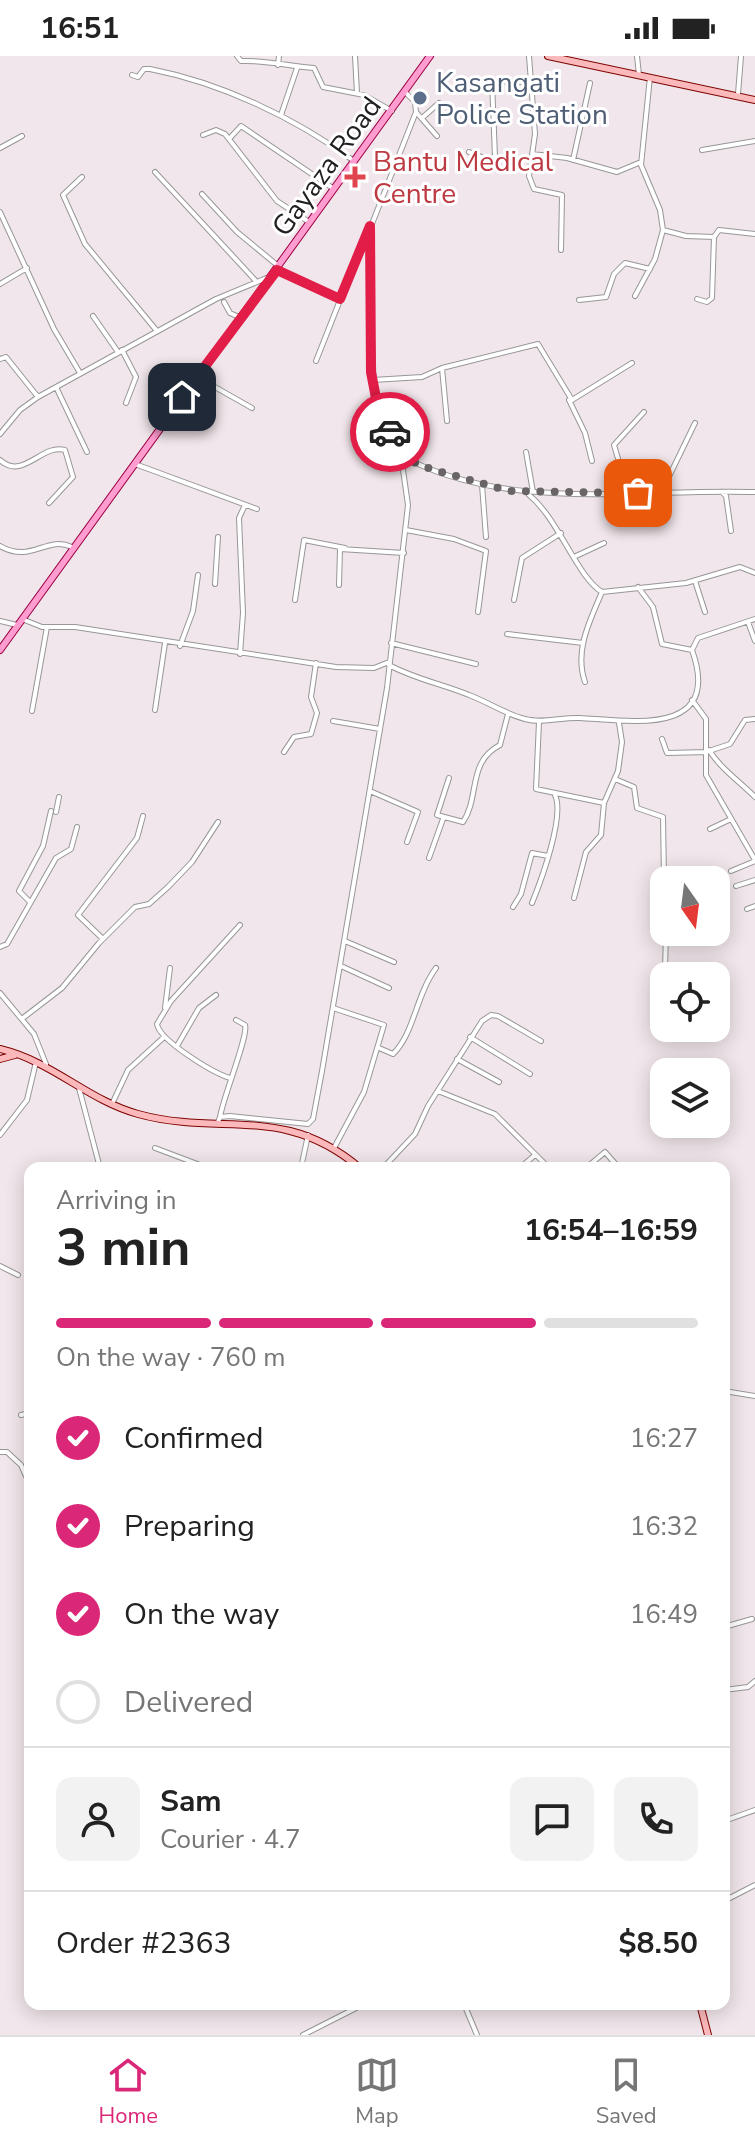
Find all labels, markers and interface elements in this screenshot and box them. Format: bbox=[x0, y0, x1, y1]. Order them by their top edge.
text: 16:51 bbox=[40, 8, 119, 49]
place label: Kasangati Police Station bbox=[436, 64, 608, 134]
street label: Gayaza Road bbox=[263, 89, 390, 244]
marker: Kasangati Police Station bbox=[411, 89, 429, 107]
place label: Bantu Medical Centre bbox=[373, 143, 554, 213]
marker: Bantu Medical Centre bbox=[344, 166, 366, 188]
pin bbox=[148, 363, 216, 431]
icon: home bbox=[160, 375, 204, 419]
courier bbox=[350, 392, 430, 472]
icon: car bbox=[368, 410, 412, 454]
pin bbox=[604, 459, 672, 527]
icon: bag bbox=[616, 471, 660, 515]
north arrow bbox=[650, 866, 730, 946]
map controls bbox=[650, 866, 730, 1138]
button: locate bbox=[650, 962, 730, 1042]
button: layers bbox=[650, 1058, 730, 1138]
text: Arriving in bbox=[56, 1183, 177, 1218]
text: 16:54–16:59 bbox=[524, 1210, 698, 1251]
text: 3 min bbox=[56, 1212, 191, 1283]
text: On the way · 760 m bbox=[56, 1340, 285, 1375]
icon: check bbox=[56, 1416, 100, 1460]
text: Confirmed bbox=[124, 1418, 264, 1459]
text: 16:27 bbox=[630, 1421, 698, 1456]
icon: check bbox=[56, 1504, 100, 1548]
text: Preparing bbox=[124, 1506, 255, 1547]
text: 16:32 bbox=[630, 1509, 698, 1544]
icon: check bbox=[56, 1592, 100, 1636]
text: On the way bbox=[124, 1594, 279, 1635]
text: 16:49 bbox=[630, 1597, 698, 1632]
text: Delivered bbox=[124, 1682, 253, 1723]
button: person bbox=[56, 1777, 140, 1861]
button: chat bbox=[510, 1777, 594, 1861]
button: phone bbox=[614, 1777, 698, 1861]
text: Sam bbox=[160, 1781, 222, 1822]
text: Courier · 4.7 bbox=[160, 1822, 301, 1857]
text: Order #2363 bbox=[56, 1923, 231, 1964]
text: $8.50 bbox=[619, 1923, 698, 1964]
tab: Home bbox=[98, 2053, 158, 2131]
tab: Map bbox=[355, 2053, 399, 2131]
tab: Saved bbox=[596, 2053, 657, 2131]

